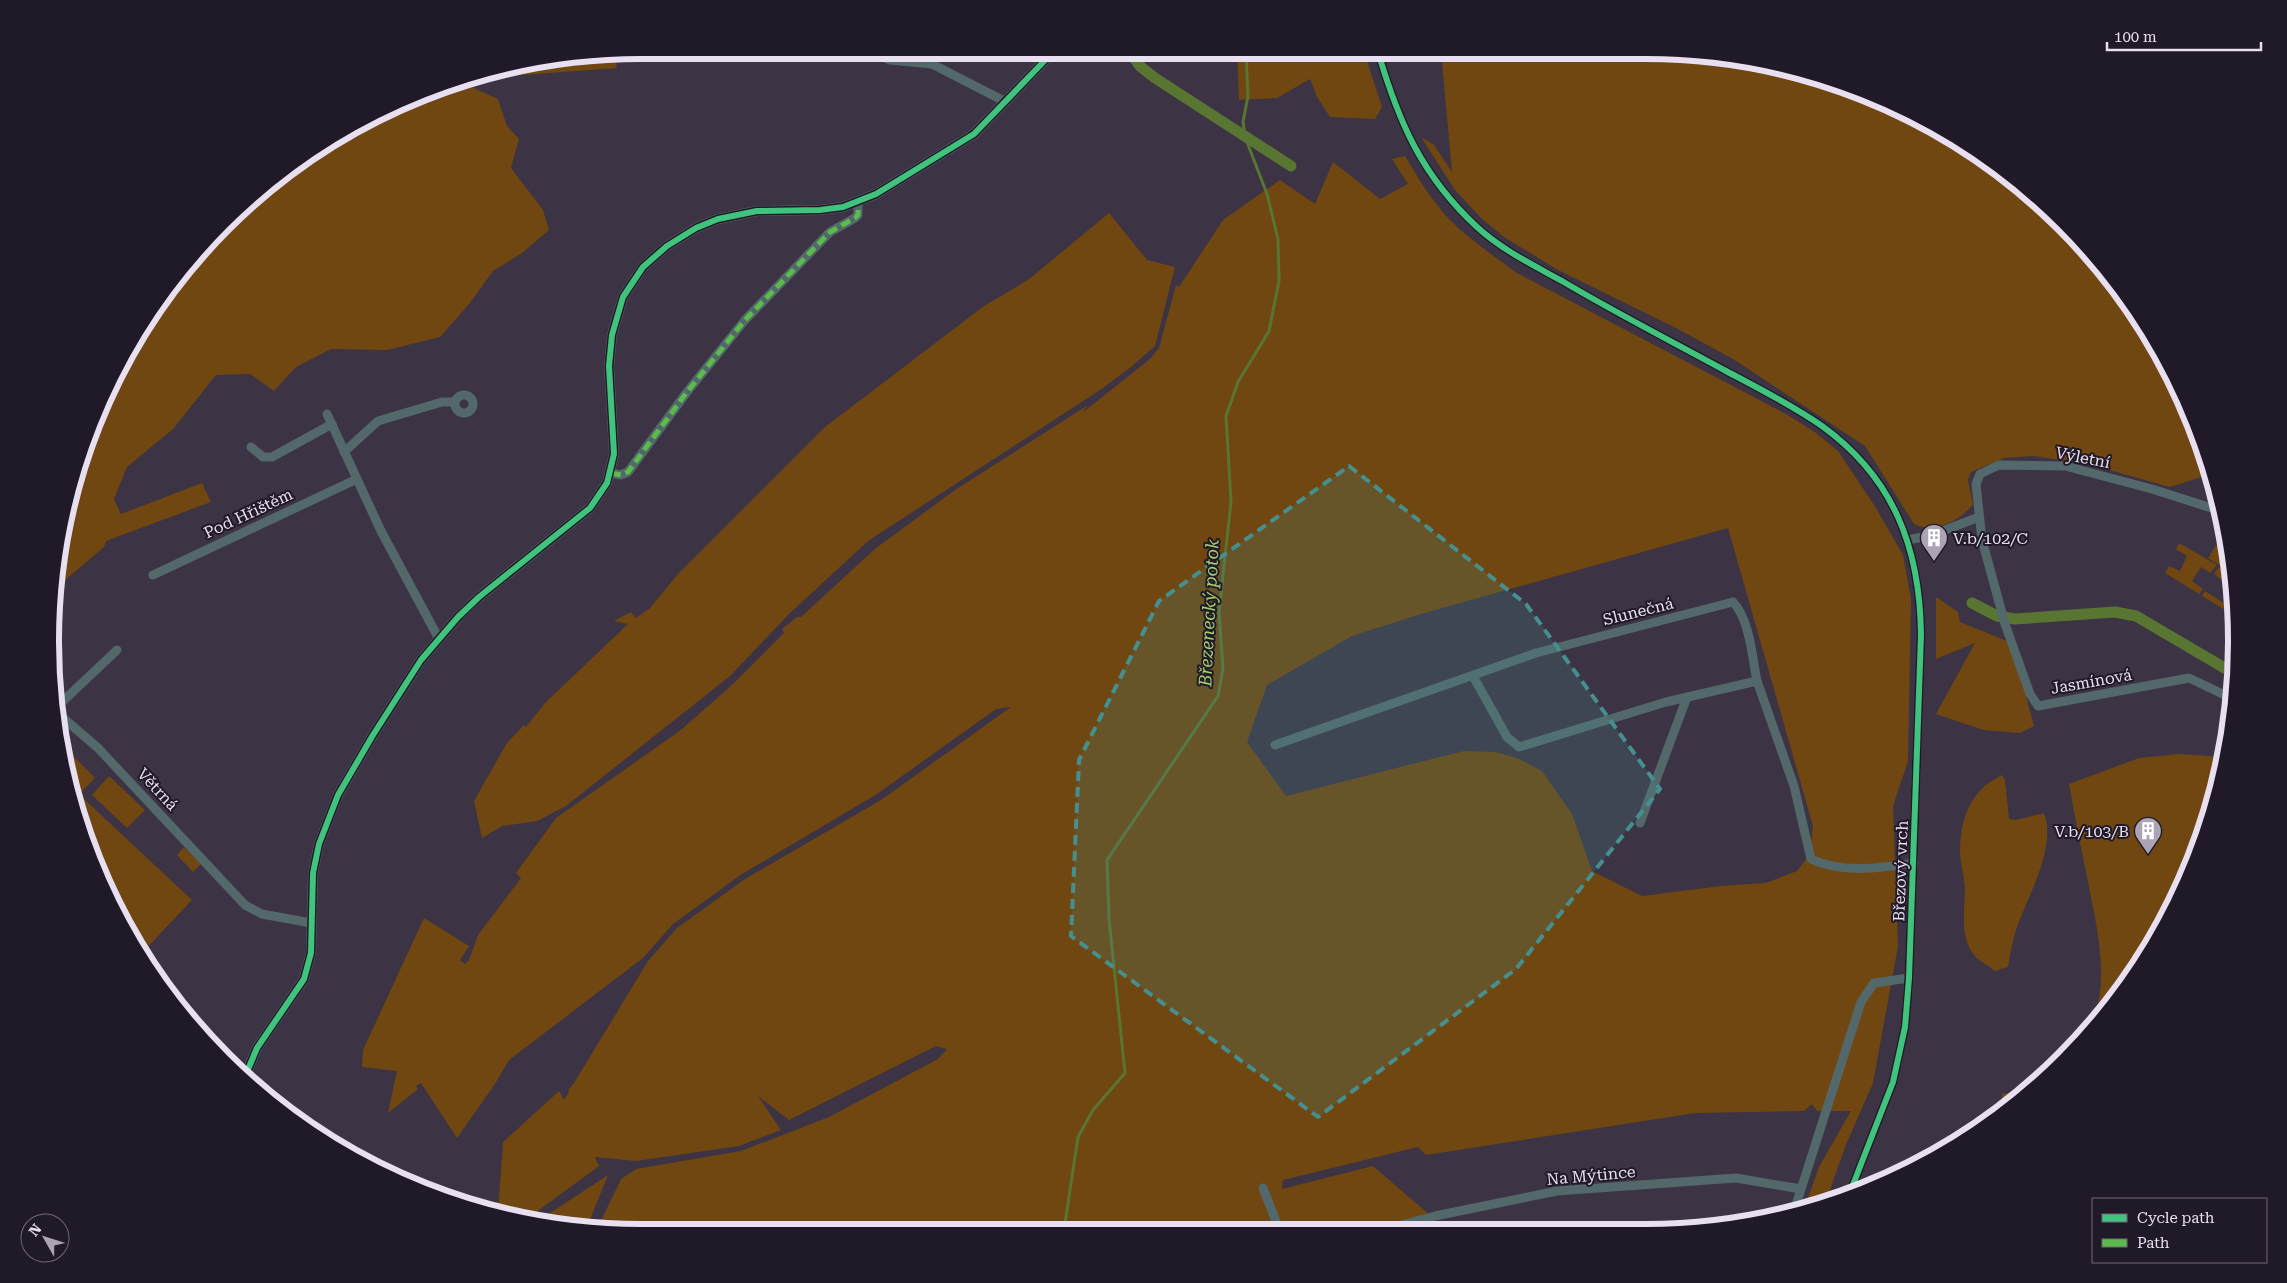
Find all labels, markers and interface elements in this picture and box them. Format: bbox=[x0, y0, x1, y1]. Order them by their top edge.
scale bar bbox=[2107, 20, 2261, 52]
text: 100 m bbox=[2114, 28, 2157, 46]
street label: Výletní bbox=[2054, 443, 2112, 472]
street label: Pod Hřištěm bbox=[201, 484, 296, 542]
building icon: V.b/102/C bbox=[1919, 523, 1949, 562]
place label: V.b/102/C bbox=[1953, 529, 2028, 548]
water label: Březenecký potok bbox=[1194, 538, 1223, 688]
street label: Slunečná bbox=[1601, 593, 1676, 629]
street label: Jasmínová bbox=[2049, 665, 2133, 698]
street label: Větrná bbox=[133, 764, 182, 815]
building icon: V.b/103/B bbox=[2133, 816, 2163, 855]
street label: Březový vrch bbox=[1889, 820, 1912, 922]
place label: V.b/103/B bbox=[2054, 822, 2129, 841]
street label: Na Mýtince bbox=[1546, 1162, 1637, 1189]
legend bbox=[2092, 1198, 2267, 1263]
text: Cycle path bbox=[2137, 1209, 2215, 1227]
north arrow bbox=[20, 1213, 70, 1263]
text: N bbox=[25, 1220, 45, 1239]
text: Path bbox=[2137, 1234, 2170, 1252]

